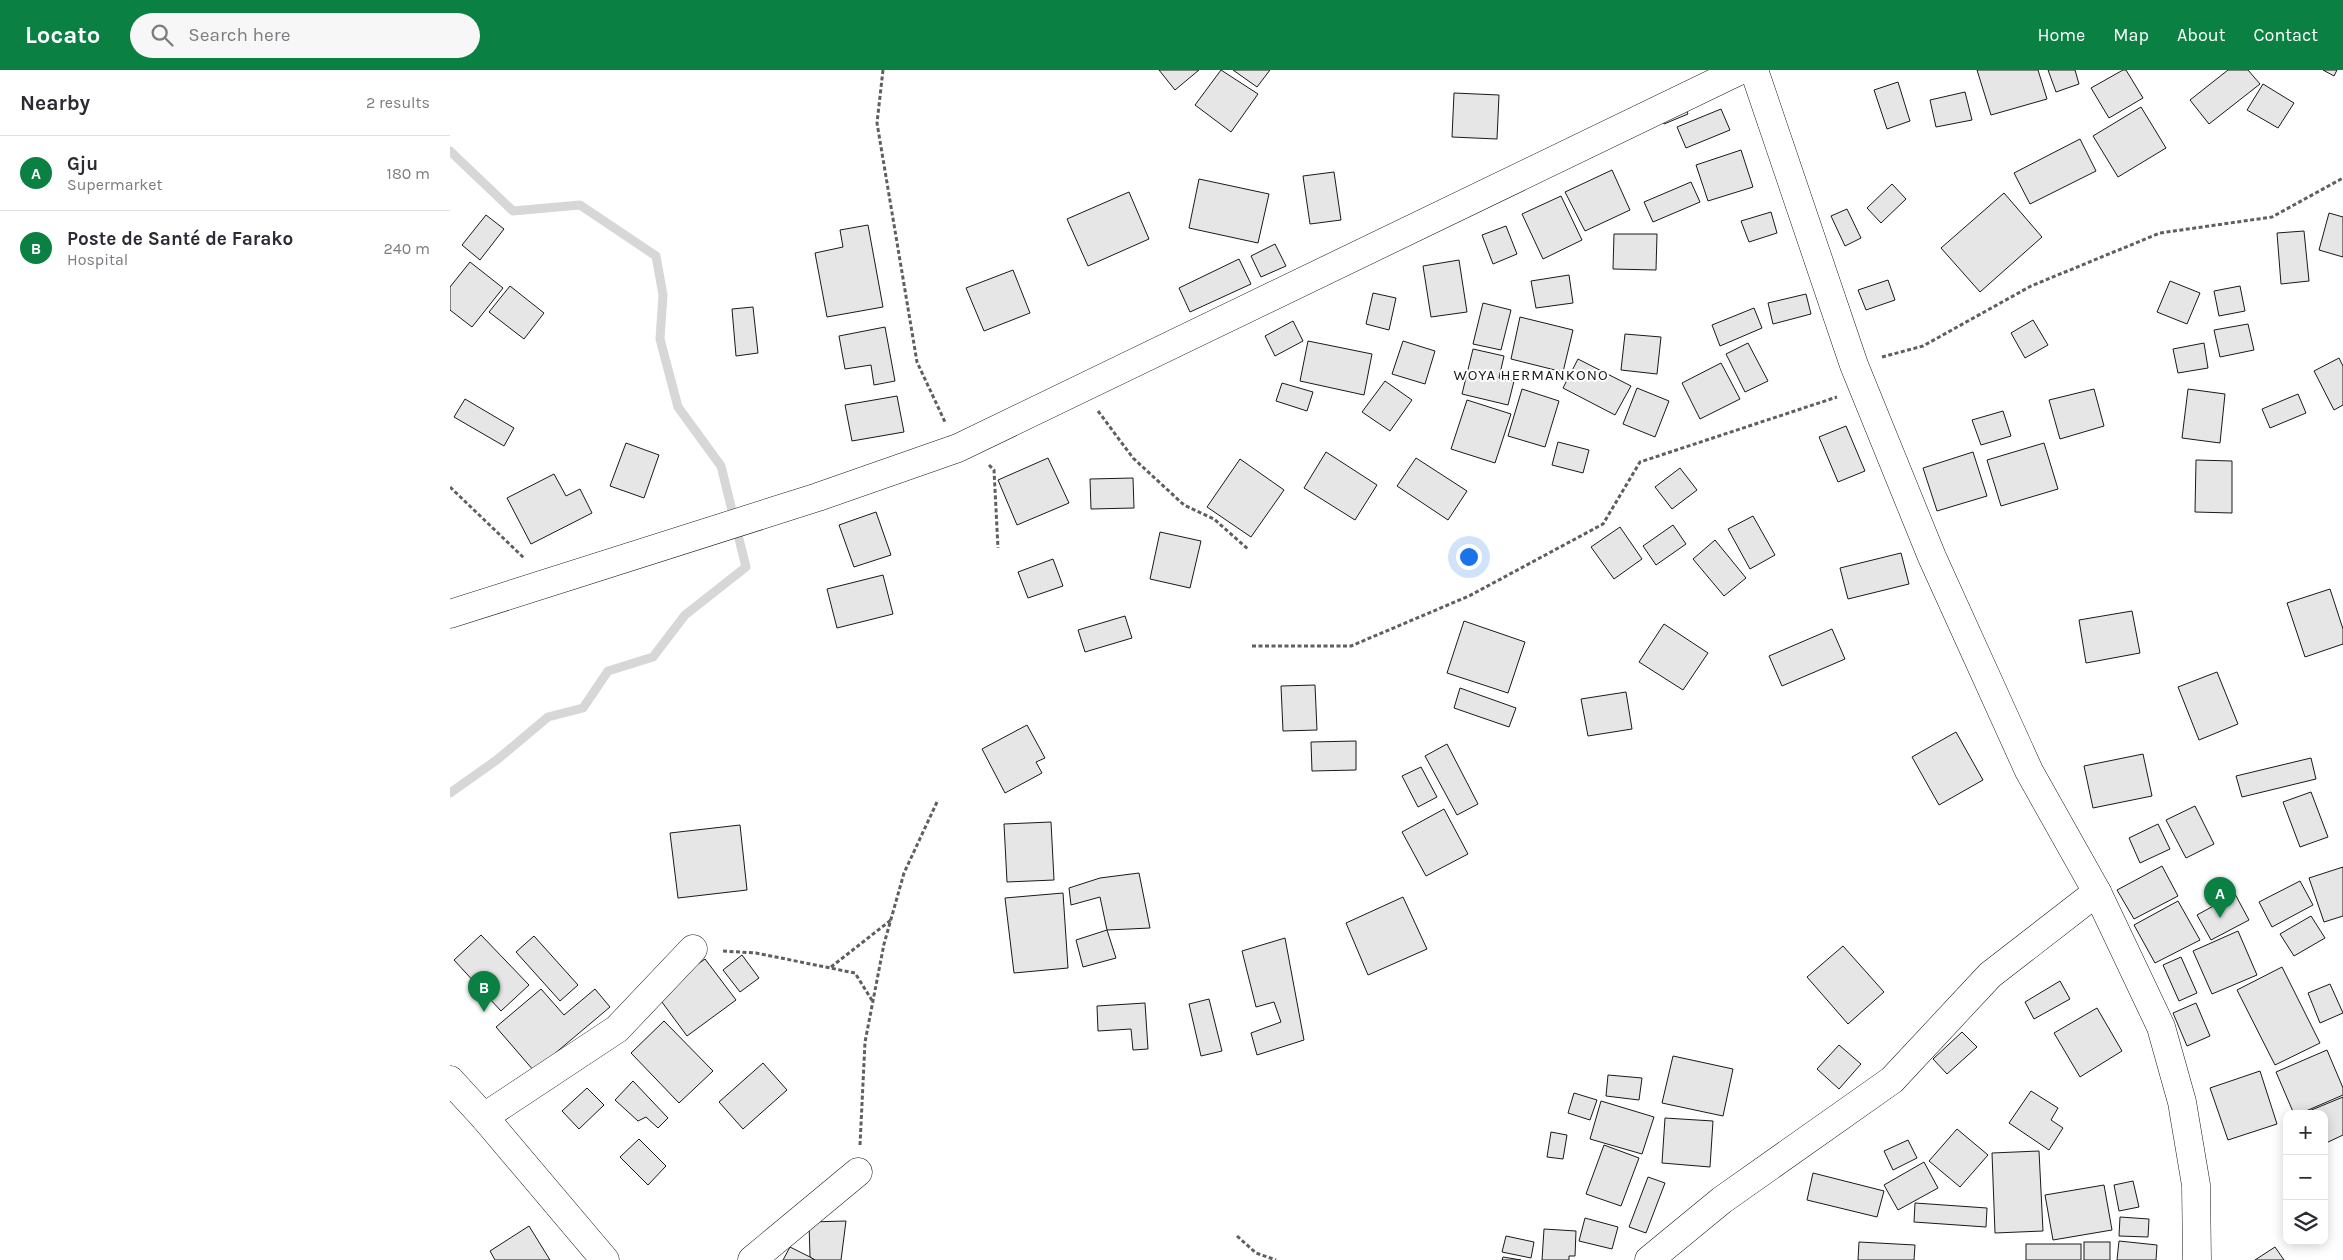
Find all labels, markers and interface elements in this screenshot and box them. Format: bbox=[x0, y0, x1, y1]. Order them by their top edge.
search box bbox=[130, 13, 480, 58]
text: Locato bbox=[25, 21, 100, 49]
icon: search bbox=[148, 21, 176, 49]
text: Search here bbox=[188, 24, 290, 46]
text: Home bbox=[2037, 24, 2085, 46]
text: Map bbox=[2113, 24, 2149, 46]
text: About bbox=[2177, 24, 2226, 46]
text: Contact bbox=[2254, 24, 2318, 46]
text: Nearby bbox=[20, 91, 90, 115]
text: 2 results bbox=[366, 93, 430, 112]
text: Gju bbox=[67, 153, 98, 175]
text: A bbox=[31, 164, 41, 183]
text: 180 m bbox=[387, 164, 430, 183]
text: Supermarket bbox=[67, 175, 163, 194]
text: Poste de Santé de Farako bbox=[67, 228, 293, 250]
text: B bbox=[31, 239, 41, 258]
text: 240 m bbox=[384, 239, 430, 258]
text: Hospital bbox=[67, 250, 128, 269]
district label: WOYA HERMANKONO bbox=[1453, 366, 1609, 384]
your location bbox=[1456, 544, 1482, 570]
pin: A bbox=[2204, 877, 2236, 918]
pin: B bbox=[468, 971, 500, 1012]
map controls bbox=[2283, 1110, 2328, 1245]
button: + bbox=[2283, 1110, 2328, 1155]
button: − bbox=[2283, 1155, 2328, 1200]
button: layers bbox=[2283, 1200, 2328, 1245]

